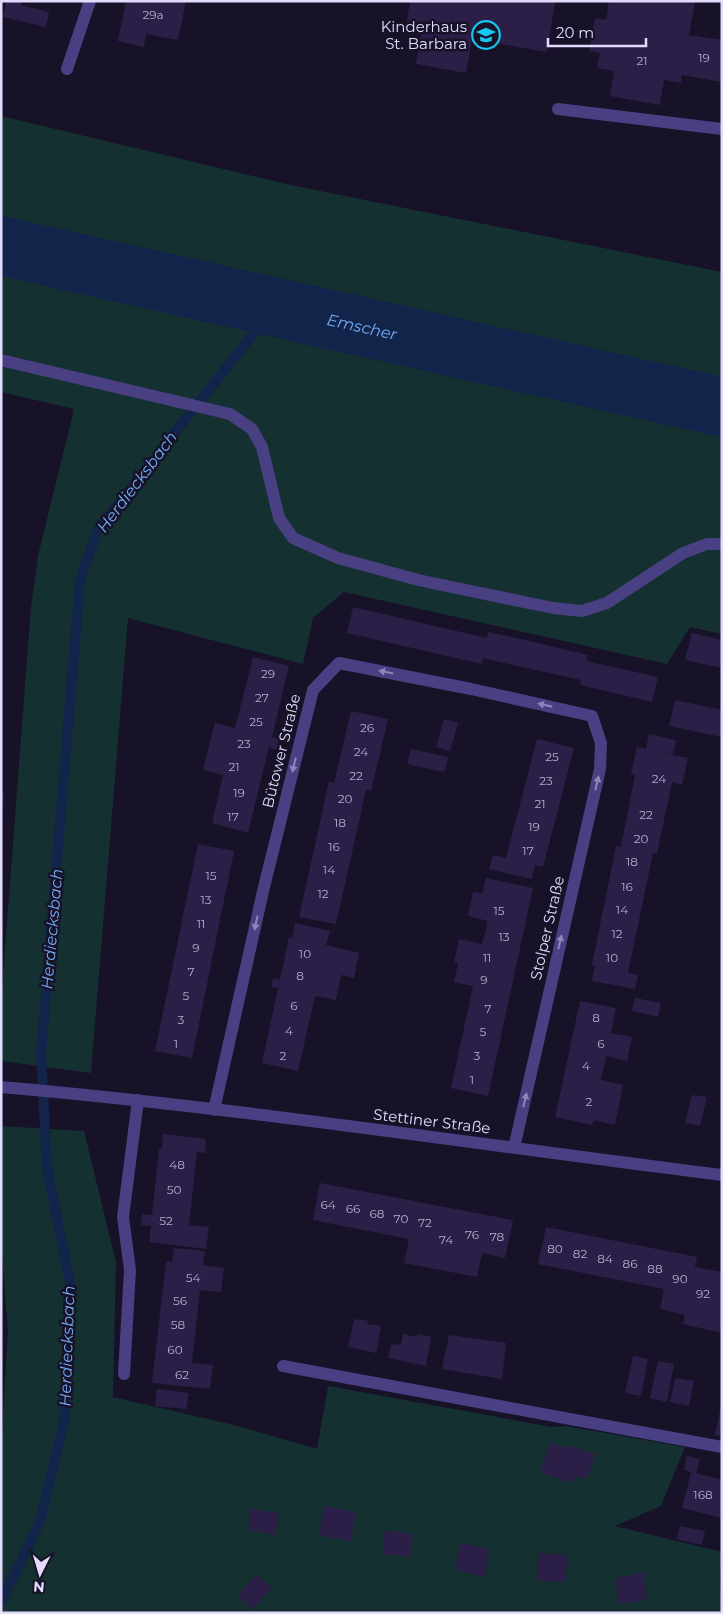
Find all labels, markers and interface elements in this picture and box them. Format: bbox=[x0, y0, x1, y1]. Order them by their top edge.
house number: 29a bbox=[142, 7, 164, 22]
scale bar bbox=[548, 15, 646, 47]
place label: Kinderhaus St. Barbara bbox=[381, 17, 467, 53]
school or university icon: Kinderhaus St. Barbara bbox=[471, 20, 501, 50]
text: 20 m bbox=[556, 23, 594, 42]
house number: 19 bbox=[698, 50, 710, 65]
house number: 21 bbox=[636, 53, 648, 68]
water label: Emscher bbox=[325, 310, 400, 344]
water label: Herdiecksbach bbox=[93, 428, 181, 536]
house number: 29 bbox=[261, 666, 275, 681]
one-way arrow bbox=[378, 668, 393, 676]
house number: 27 bbox=[255, 690, 269, 705]
street label: Bütower Straße bbox=[258, 692, 304, 810]
one-way arrow bbox=[537, 701, 552, 709]
house number: 25 bbox=[249, 714, 263, 729]
house number: 26 bbox=[360, 720, 374, 735]
house number: 23 bbox=[237, 736, 251, 751]
house number: 24 bbox=[354, 744, 368, 759]
house number: 25 bbox=[545, 749, 559, 764]
one-way arrow bbox=[290, 757, 298, 772]
house number: 21 bbox=[228, 759, 240, 774]
house number: 22 bbox=[349, 768, 363, 783]
house number: 24 bbox=[652, 771, 666, 786]
house number: 23 bbox=[539, 773, 553, 788]
one-way arrow bbox=[593, 776, 601, 791]
house number: 19 bbox=[233, 785, 245, 800]
house number: 20 bbox=[338, 791, 352, 806]
house number: 21 bbox=[534, 796, 546, 811]
house number: 22 bbox=[639, 807, 653, 822]
house number: 17 bbox=[227, 809, 239, 824]
house number: 18 bbox=[334, 815, 346, 830]
house number: 19 bbox=[528, 819, 540, 834]
house number: 20 bbox=[634, 831, 648, 846]
house number: 16 bbox=[328, 839, 340, 854]
house number: 17 bbox=[522, 843, 534, 858]
house number: 18 bbox=[626, 854, 638, 869]
house number: 14 bbox=[323, 862, 335, 877]
water label: Herdiecksbach bbox=[37, 868, 67, 990]
house number: 15 bbox=[205, 868, 217, 883]
street label: Stolper Straße bbox=[526, 874, 568, 982]
house number: 16 bbox=[621, 879, 633, 894]
house number: 12 bbox=[317, 886, 329, 901]
house number: 13 bbox=[200, 892, 212, 907]
house number: 14 bbox=[616, 902, 628, 917]
house number: 15 bbox=[493, 903, 505, 918]
one-way arrow bbox=[251, 915, 259, 931]
house number: 11 bbox=[197, 916, 205, 931]
house number: 12 bbox=[611, 926, 623, 941]
house number: 13 bbox=[498, 929, 510, 944]
one-way arrow bbox=[557, 933, 565, 949]
house number: 9 bbox=[192, 940, 200, 955]
house number: 10 bbox=[299, 946, 311, 961]
house number: 11 bbox=[483, 950, 491, 965]
house number: 10 bbox=[606, 950, 618, 965]
house number: 7 bbox=[187, 964, 195, 979]
house number: 8 bbox=[296, 968, 304, 983]
house number: 9 bbox=[480, 972, 488, 987]
house number: 5 bbox=[183, 988, 190, 1003]
house number: 6 bbox=[290, 998, 298, 1013]
house number: 7 bbox=[484, 1001, 492, 1016]
house number: 8 bbox=[592, 1010, 600, 1025]
house number: 3 bbox=[178, 1012, 185, 1027]
house number: 4 bbox=[285, 1023, 293, 1038]
house number: 5 bbox=[480, 1024, 487, 1039]
house number: 1 bbox=[174, 1036, 178, 1051]
house number: 6 bbox=[597, 1036, 605, 1051]
house number: 2 bbox=[280, 1048, 287, 1063]
house number: 3 bbox=[474, 1048, 481, 1063]
house number: 4 bbox=[582, 1058, 590, 1073]
house number: 1 bbox=[470, 1072, 474, 1087]
one-way arrow bbox=[521, 1093, 529, 1108]
house number: 2 bbox=[586, 1094, 593, 1109]
street label: Stettiner Straße bbox=[372, 1104, 492, 1138]
house number: 48 bbox=[169, 1157, 185, 1172]
house number: 50 bbox=[167, 1182, 181, 1197]
house number: 64 bbox=[320, 1197, 336, 1212]
house number: 66 bbox=[346, 1201, 360, 1216]
house number: 68 bbox=[370, 1206, 385, 1221]
house number: 70 bbox=[394, 1211, 408, 1226]
house number: 52 bbox=[159, 1213, 173, 1228]
house number: 72 bbox=[418, 1215, 432, 1230]
house number: 76 bbox=[465, 1227, 479, 1242]
house number: 78 bbox=[490, 1229, 505, 1244]
house number: 74 bbox=[439, 1232, 453, 1247]
house number: 80 bbox=[547, 1241, 563, 1256]
house number: 82 bbox=[573, 1246, 587, 1261]
house number: 84 bbox=[597, 1251, 613, 1266]
house number: 86 bbox=[623, 1256, 637, 1271]
house number: 88 bbox=[647, 1261, 663, 1276]
house number: 54 bbox=[186, 1270, 200, 1285]
house number: 90 bbox=[672, 1271, 688, 1286]
water label: Herdiecksbach bbox=[55, 1285, 79, 1407]
house number: 92 bbox=[696, 1286, 710, 1301]
house number: 56 bbox=[173, 1293, 187, 1308]
house number: 58 bbox=[171, 1317, 186, 1332]
house number: 60 bbox=[167, 1342, 183, 1357]
house number: 62 bbox=[175, 1367, 189, 1382]
house number: 168 bbox=[693, 1487, 713, 1502]
north arrow bbox=[15, 1549, 65, 1599]
text: N bbox=[32, 1577, 45, 1596]

